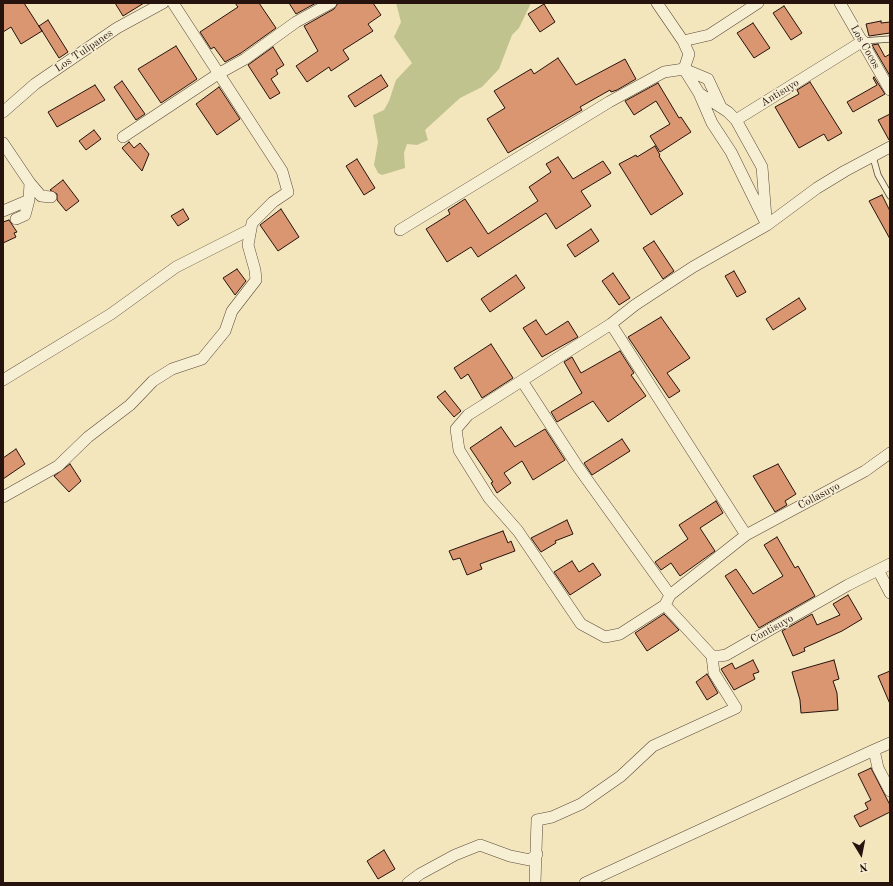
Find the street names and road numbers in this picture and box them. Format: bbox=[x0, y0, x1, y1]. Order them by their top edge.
street label: Los Cocos bbox=[847, 23, 883, 71]
street label: Los Tulipanes bbox=[52, 27, 116, 75]
street label: Antisuyo bbox=[758, 76, 802, 110]
street label: Collasuyo bbox=[796, 479, 842, 513]
street label: Contisuyo bbox=[748, 612, 796, 646]

